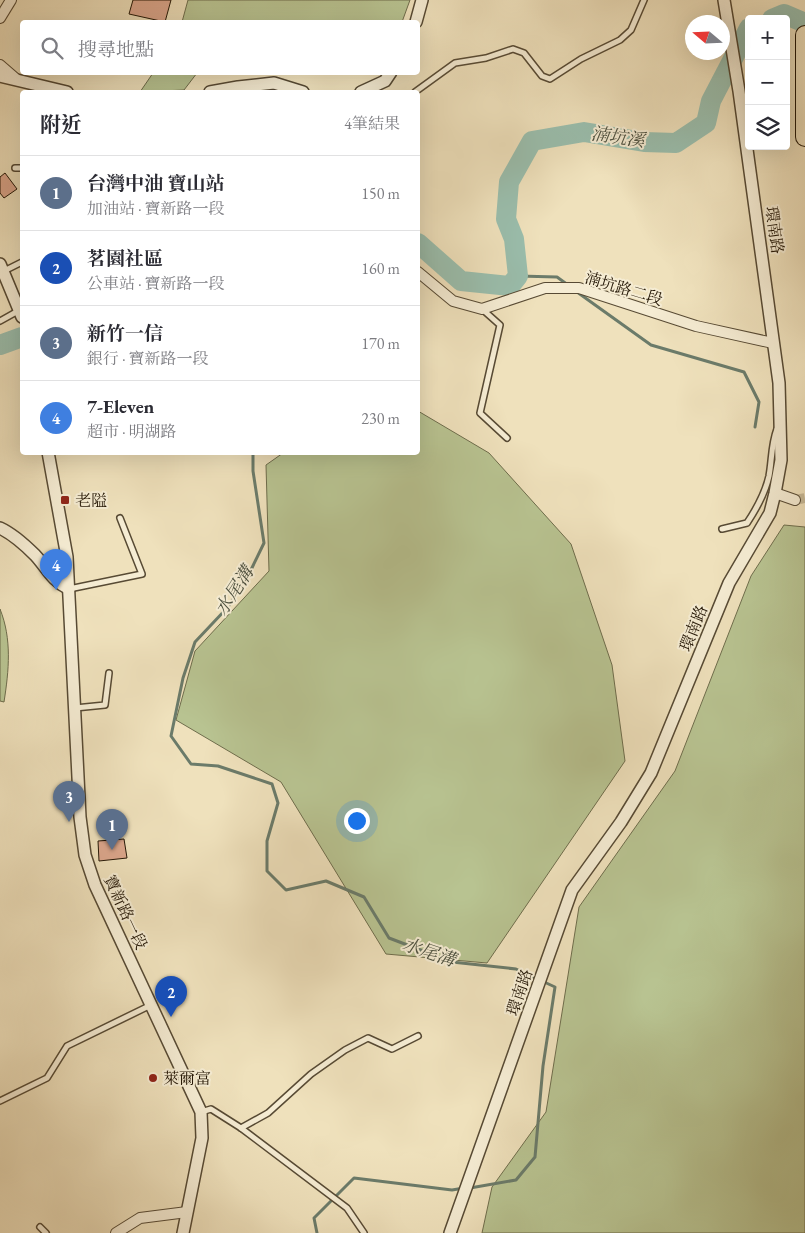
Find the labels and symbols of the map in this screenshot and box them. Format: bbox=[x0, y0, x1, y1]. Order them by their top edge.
north arrow bbox=[685, 15, 730, 60]
water label: 湳坑溪 bbox=[590, 121, 648, 152]
street label: 環南路 bbox=[761, 205, 788, 255]
street label: 湳坑路二段 bbox=[583, 267, 665, 310]
place label: 老隘 bbox=[75, 490, 107, 511]
marker: 老隘 bbox=[59, 494, 71, 506]
pin: 4 bbox=[40, 549, 72, 590]
water label: 水尾溝 bbox=[209, 559, 260, 620]
street label: 環南路 bbox=[675, 602, 712, 654]
pin: 3 bbox=[53, 781, 85, 822]
your location bbox=[344, 808, 370, 834]
pin: 1 bbox=[96, 809, 128, 850]
street label: 寶新路一段 bbox=[99, 872, 152, 953]
water label: 水尾溝 bbox=[400, 932, 461, 972]
street label: 環南路 bbox=[502, 966, 537, 1018]
pin: 2 bbox=[155, 976, 187, 1017]
place label: 萊爾富 bbox=[163, 1068, 211, 1089]
marker: 萊爾富 bbox=[147, 1072, 159, 1084]

